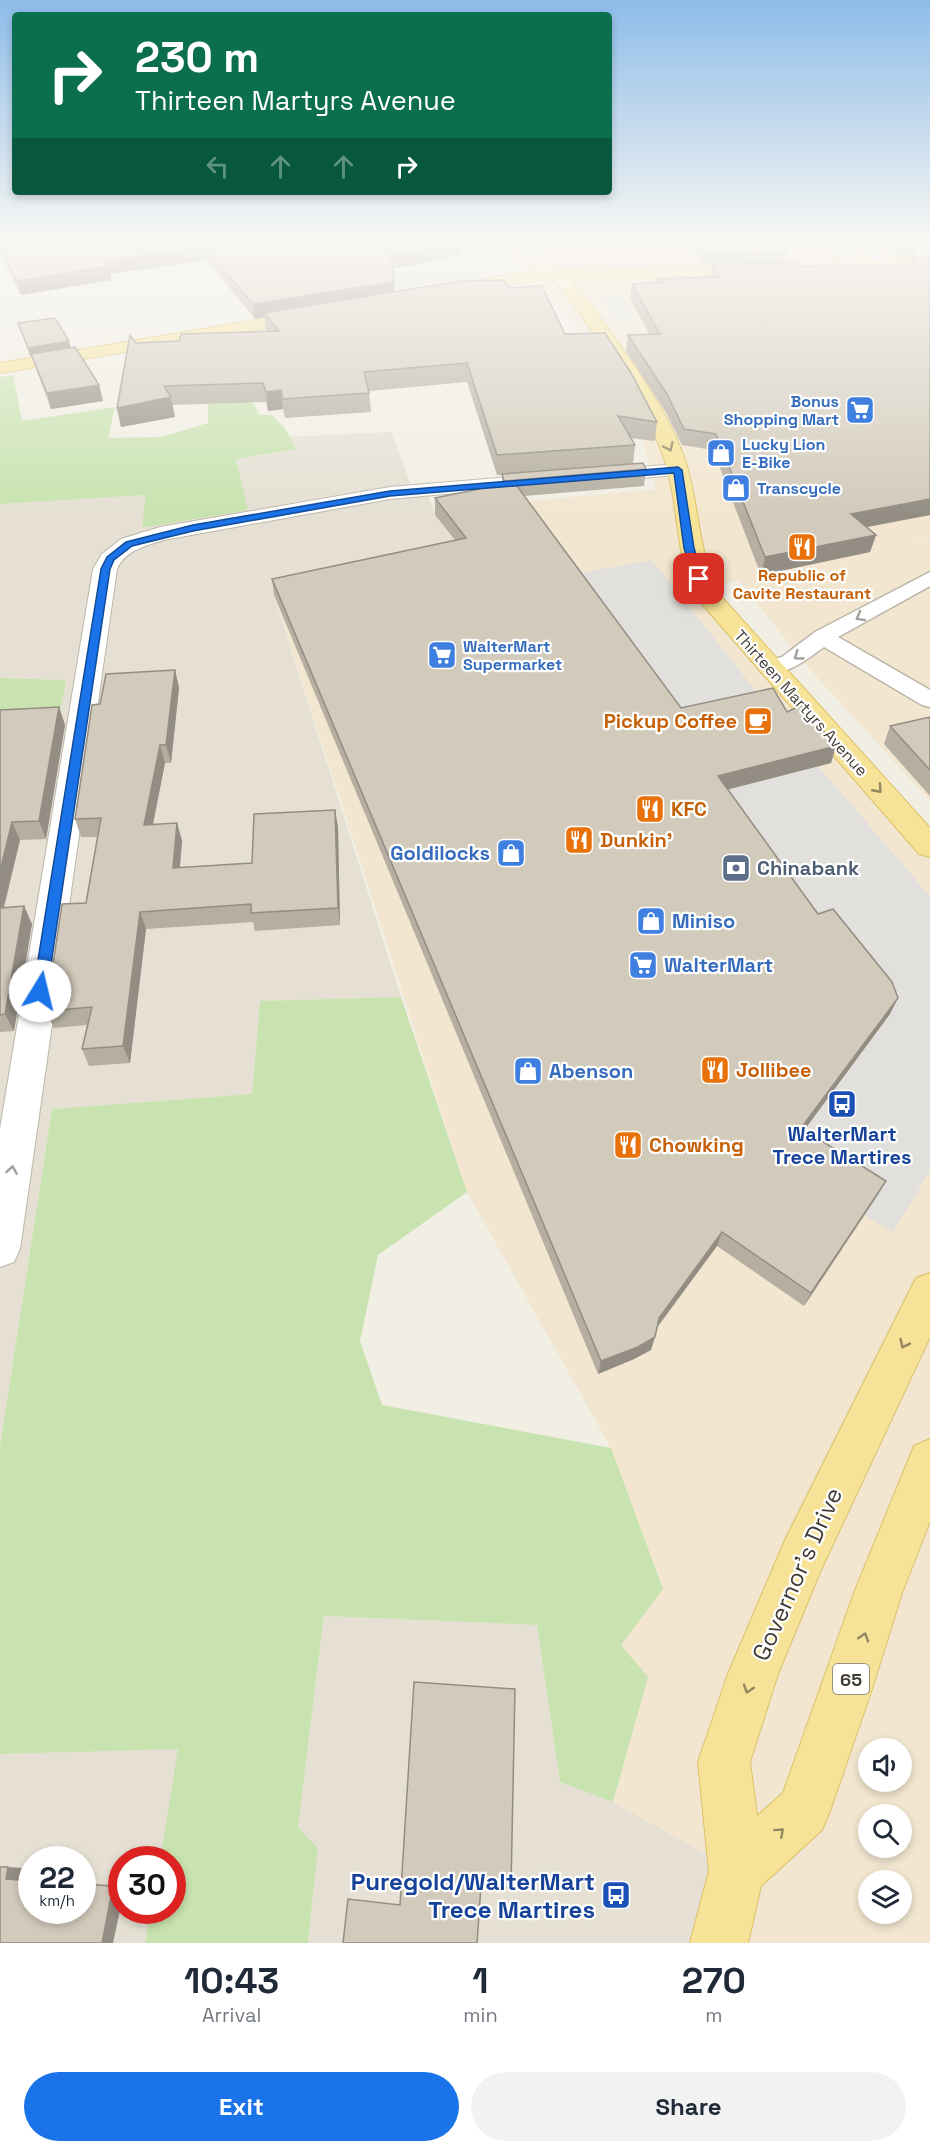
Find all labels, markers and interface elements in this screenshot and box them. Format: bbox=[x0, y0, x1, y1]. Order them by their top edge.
text: 230 m bbox=[135, 31, 259, 84]
icon: right bbox=[36, 36, 114, 114]
text: Thirteen Martyrs Avenue bbox=[135, 83, 456, 118]
icon: left bbox=[201, 150, 234, 183]
icon: ahead bbox=[264, 150, 297, 183]
icon: ahead bbox=[327, 150, 360, 183]
icon: right bbox=[390, 150, 423, 183]
place label: Bonus Shopping Mart bbox=[724, 391, 839, 430]
supermarket icon: Bonus Shopping Mart bbox=[844, 394, 876, 426]
place label: Lucky Lion E-Bike bbox=[742, 434, 825, 473]
shop icon: Lucky Lion E-Bike bbox=[705, 437, 737, 469]
one-way arrow bbox=[662, 440, 674, 451]
shop icon: Transcycle bbox=[720, 472, 752, 504]
place label: Transcycle bbox=[757, 478, 841, 499]
restaurant icon: Republic of Cavite Restaurant bbox=[786, 531, 818, 563]
pin bbox=[673, 553, 724, 604]
icon: arrive bbox=[682, 562, 715, 595]
place label: Republic of Cavite Restaurant bbox=[733, 565, 871, 604]
one-way arrow bbox=[856, 610, 867, 621]
street label: Thirteen Martyrs Avenue bbox=[730, 625, 872, 781]
place label: WalterMart Supermarket bbox=[463, 636, 562, 675]
supermarket icon: WalterMart Supermarket bbox=[426, 639, 458, 671]
one-way arrow bbox=[793, 649, 804, 660]
cafe icon: Pickup Coffee bbox=[742, 705, 774, 737]
place label: Pickup Coffee bbox=[604, 708, 737, 734]
one-way arrow bbox=[871, 782, 882, 793]
restaurant icon: KFC bbox=[634, 793, 666, 825]
place label: KFC bbox=[671, 796, 707, 822]
restaurant icon: Dunkin' bbox=[563, 824, 595, 856]
place label: Dunkin' bbox=[600, 827, 672, 853]
shop icon: Goldilocks bbox=[495, 837, 527, 869]
place label: Goldilocks bbox=[390, 840, 490, 866]
bank icon: Chinabank bbox=[720, 852, 752, 884]
place label: Chinabank bbox=[757, 855, 859, 881]
shop icon: Miniso bbox=[635, 905, 667, 937]
place label: Miniso bbox=[672, 908, 735, 934]
supermarket icon: WalterMart bbox=[627, 949, 659, 981]
place label: WalterMart bbox=[664, 952, 773, 978]
position arrow bbox=[8, 959, 72, 1023]
restaurant icon: Jollibee bbox=[699, 1054, 731, 1086]
shop icon: Abenson bbox=[512, 1055, 544, 1087]
place label: Jollibee bbox=[736, 1057, 811, 1083]
place label: Abenson bbox=[549, 1058, 633, 1084]
bus stop icon: WalterMart Trece Martires bbox=[826, 1088, 858, 1120]
place label: WalterMart Trece Martires bbox=[773, 1121, 911, 1170]
restaurant icon: Chowking bbox=[612, 1129, 644, 1161]
place label: Chowking bbox=[649, 1132, 744, 1158]
one-way arrow bbox=[6, 1166, 18, 1175]
one-way arrow bbox=[899, 1338, 911, 1349]
street label: Governor's Drive bbox=[745, 1482, 849, 1666]
one-way arrow bbox=[857, 1632, 869, 1643]
road number: 65 bbox=[833, 1664, 869, 1694]
one-way arrow bbox=[743, 1683, 755, 1694]
map controls bbox=[858, 1738, 912, 1924]
button: sound bbox=[858, 1738, 912, 1792]
button: search bbox=[858, 1804, 912, 1858]
one-way arrow bbox=[773, 1828, 784, 1839]
speed limit sign: 30 bbox=[108, 1846, 186, 1924]
text: 22 bbox=[39, 1858, 75, 1897]
place label: Puregold/WalterMart Trece Martires bbox=[351, 1866, 595, 1925]
button: layers bbox=[858, 1870, 912, 1924]
bus stop icon: Puregold/WalterMart Trece Martires bbox=[600, 1879, 632, 1911]
text: km/h bbox=[39, 1891, 75, 1910]
text: 10:43 bbox=[184, 1958, 279, 2004]
text: 1 bbox=[472, 1958, 489, 2004]
text: 270 bbox=[682, 1958, 746, 2004]
text: Arrival bbox=[202, 2002, 261, 2028]
text: min bbox=[463, 2002, 498, 2028]
text: m bbox=[705, 2002, 722, 2028]
button: Exit bbox=[24, 2072, 459, 2141]
button: Share bbox=[471, 2072, 906, 2141]

